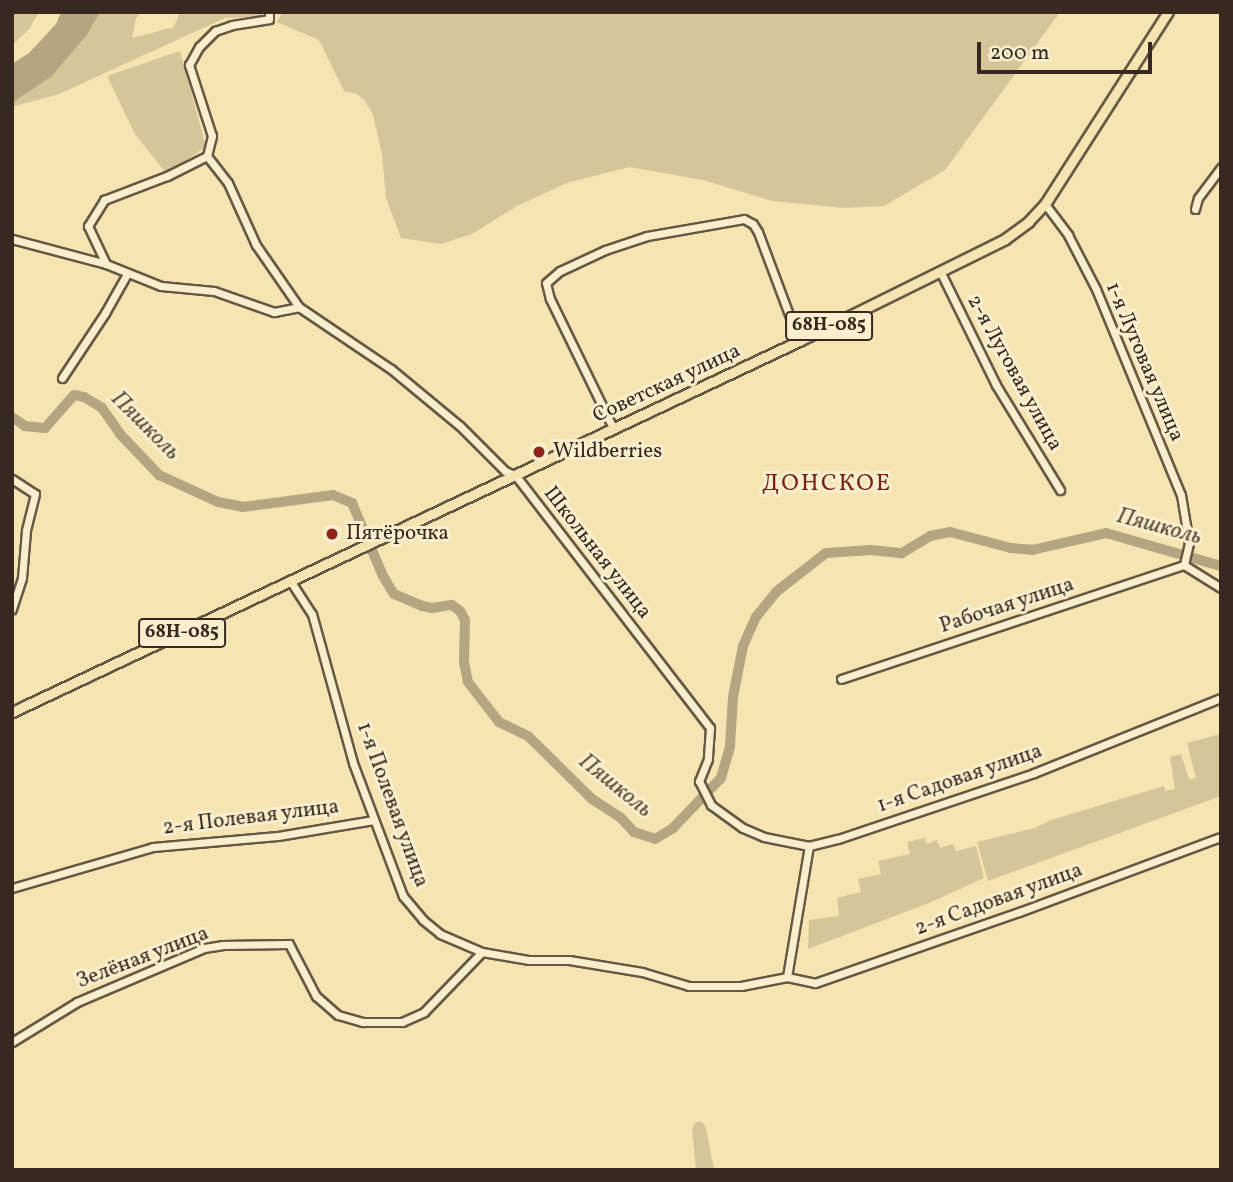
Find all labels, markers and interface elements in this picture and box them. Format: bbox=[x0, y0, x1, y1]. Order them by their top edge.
scale bar bbox=[981, 28, 1156, 72]
text: 200 m bbox=[990, 39, 1050, 68]
street label: 1-я Луговая улица bbox=[1099, 278, 1189, 446]
street label: 2-я Луговая улица bbox=[961, 290, 1067, 456]
road number: 68Н-085 bbox=[784, 310, 874, 342]
street label: Советская улица bbox=[589, 339, 745, 429]
water label: Пяшколь bbox=[105, 386, 185, 466]
place label: Wildberries bbox=[553, 439, 662, 465]
marker: Wildberries bbox=[531, 444, 547, 460]
district label: ДОНСКОЕ bbox=[763, 471, 891, 499]
street label: Школьная улица bbox=[537, 482, 657, 624]
water label: Пяшколь bbox=[1114, 502, 1204, 552]
place label: Пятёрочка bbox=[346, 521, 449, 547]
marker: Пятёрочка bbox=[324, 526, 340, 542]
street label: Рабочая улица bbox=[936, 572, 1078, 640]
road number: 68Н-085 bbox=[136, 618, 228, 648]
street label: 1-я Полевая улица bbox=[350, 719, 434, 891]
street label: 1-я Садовая улица bbox=[874, 739, 1046, 819]
water label: Пяшколь bbox=[573, 748, 657, 824]
street label: 2-я Полевая улица bbox=[161, 795, 341, 841]
street label: 2-я Садовая улица bbox=[911, 858, 1087, 942]
street label: Зелёная улица bbox=[73, 921, 213, 995]

